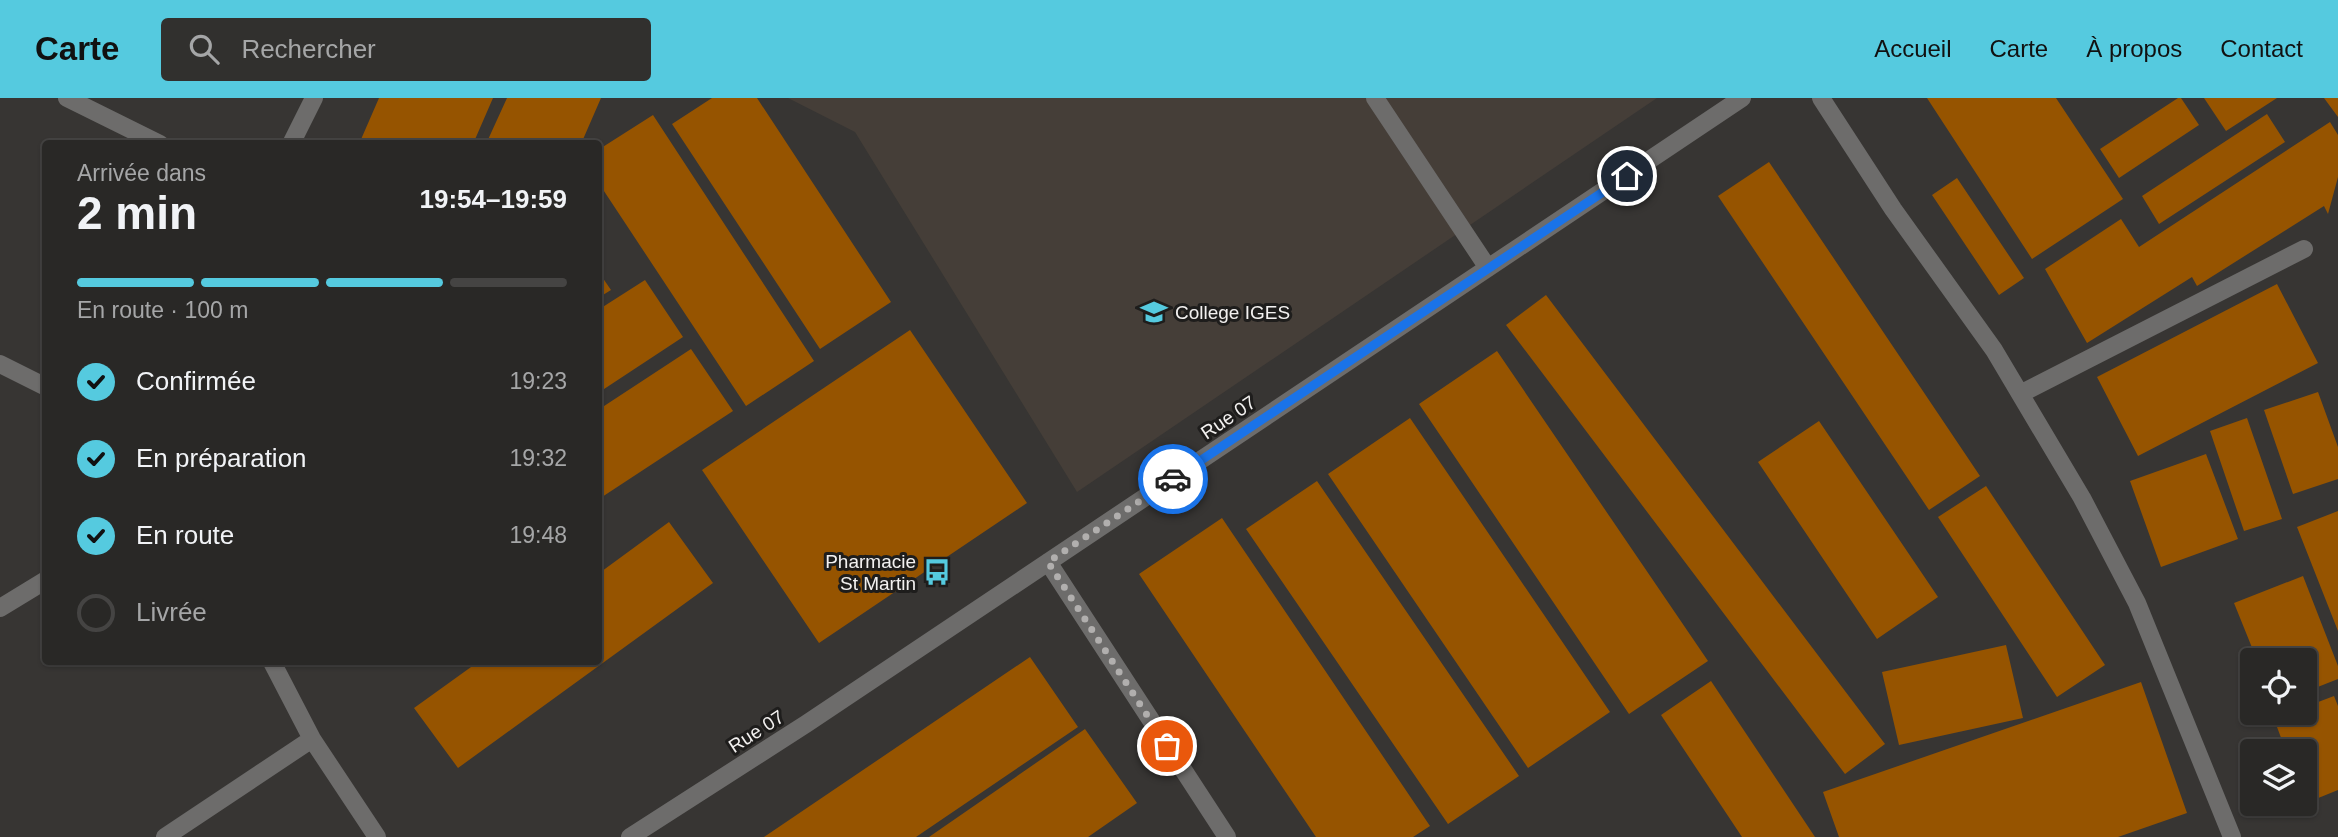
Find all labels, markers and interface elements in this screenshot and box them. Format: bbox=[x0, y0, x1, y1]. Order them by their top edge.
search box bbox=[161, 18, 651, 81]
text: Carte bbox=[35, 30, 119, 67]
icon: search bbox=[185, 30, 223, 68]
text: Rechercher bbox=[241, 34, 376, 64]
text: Accueil bbox=[1874, 35, 1952, 62]
text: Carte bbox=[1990, 35, 2048, 62]
text: À propos bbox=[2086, 35, 2182, 62]
text: Contact bbox=[2220, 35, 2303, 62]
pin bbox=[1597, 146, 1657, 206]
icon: home bbox=[1608, 157, 1646, 195]
text: Arrivée dans bbox=[77, 160, 206, 186]
text: 19:54–19:59 bbox=[420, 184, 567, 214]
text: 2 min bbox=[77, 187, 197, 239]
text: En route · 100 m bbox=[77, 297, 248, 323]
school or university icon: College IGES bbox=[1139, 297, 1169, 327]
place label: College IGES bbox=[1175, 302, 1290, 323]
icon: check bbox=[77, 363, 115, 401]
text: Confirmée bbox=[136, 366, 256, 396]
text: 19:23 bbox=[509, 368, 567, 394]
street label: Rue 07 bbox=[1197, 392, 1260, 443]
icon: check bbox=[77, 440, 115, 478]
text: En préparation bbox=[136, 443, 307, 473]
courier bbox=[1138, 444, 1208, 514]
text: 19:32 bbox=[509, 445, 567, 471]
icon: car bbox=[1154, 460, 1192, 498]
icon: check bbox=[77, 517, 115, 555]
text: En route bbox=[136, 520, 234, 550]
text: 19:48 bbox=[509, 522, 567, 548]
place label: Pharmacie St Martin bbox=[825, 551, 916, 594]
bus stop icon: Pharmacie St Martin bbox=[922, 557, 952, 587]
text: Livrée bbox=[136, 597, 207, 627]
map controls bbox=[2240, 648, 2317, 816]
button: locate bbox=[2240, 648, 2317, 725]
street label: Rue 07 bbox=[725, 706, 788, 757]
pin bbox=[1137, 716, 1197, 776]
icon: bag bbox=[1148, 727, 1186, 765]
button: layers bbox=[2240, 739, 2317, 816]

